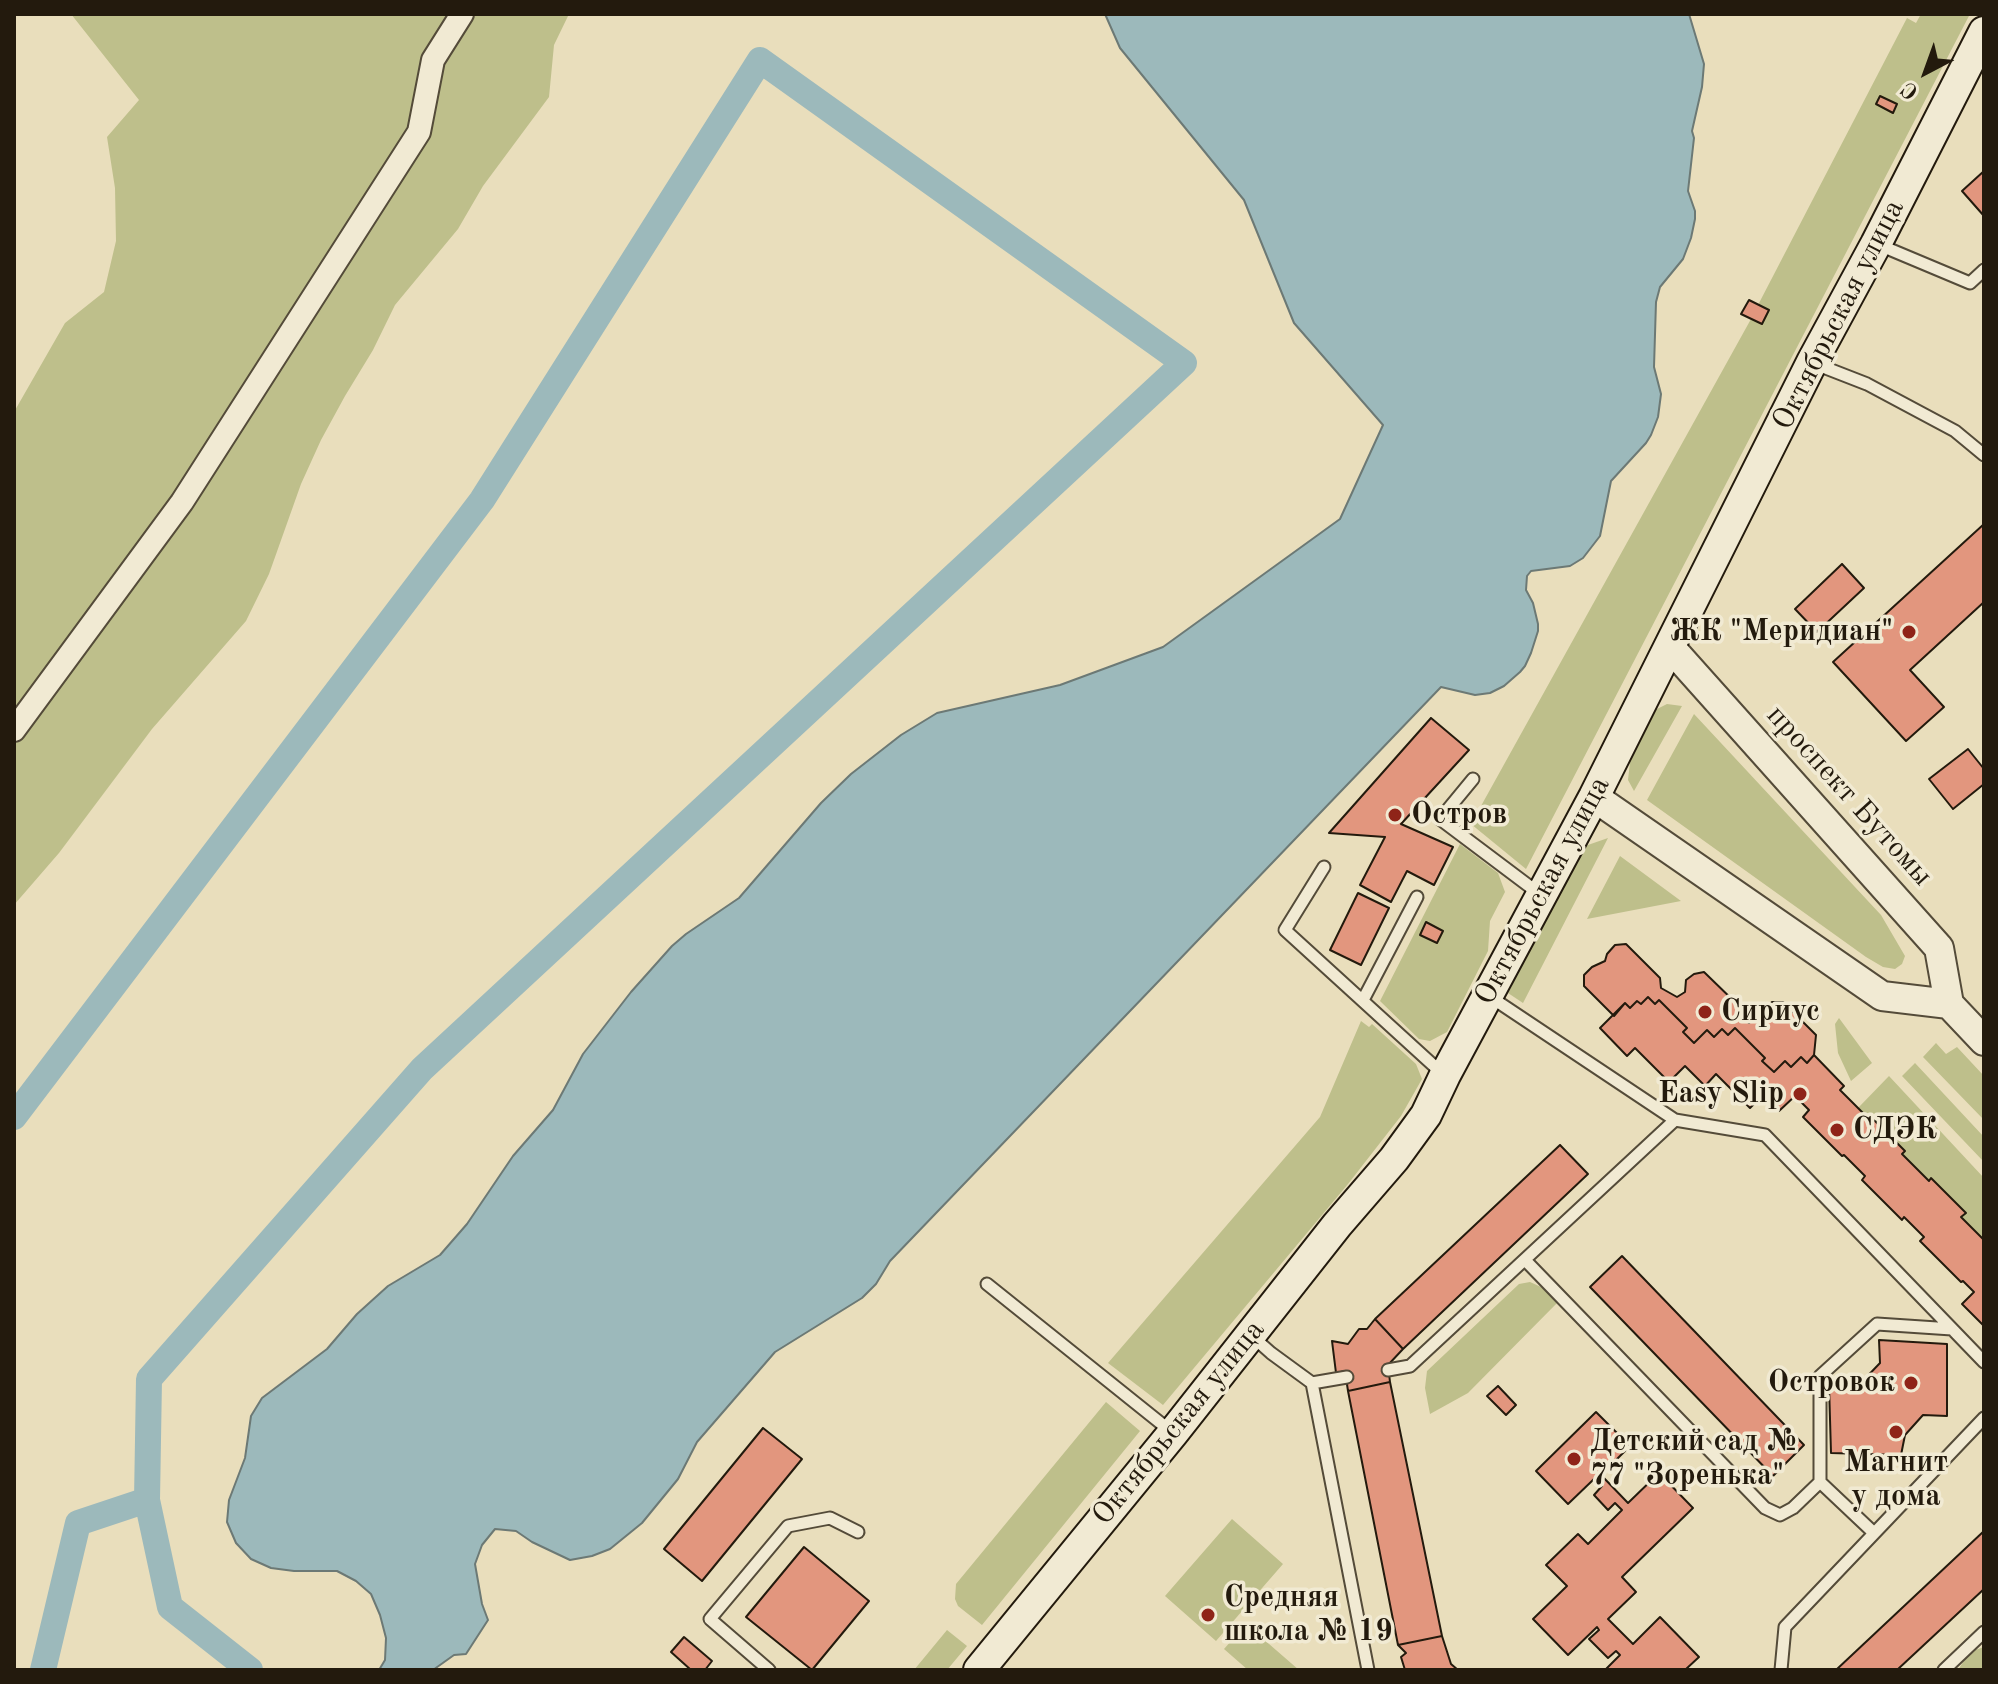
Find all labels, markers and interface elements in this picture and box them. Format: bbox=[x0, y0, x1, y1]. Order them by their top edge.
north arrow bbox=[1886, 32, 1966, 112]
text: С bbox=[1898, 77, 1923, 103]
street label: Октябрьская улица bbox=[1765, 194, 1913, 436]
place label: ЖК "Меридиан" bbox=[1670, 614, 1893, 650]
marker: ЖК "Меридиан" bbox=[1900, 623, 1918, 641]
street label: проспект Бутомы bbox=[1758, 698, 1940, 894]
street label: Октябрьская улица bbox=[1468, 770, 1618, 1012]
place label: Остров bbox=[1411, 797, 1507, 833]
marker: Остров bbox=[1386, 806, 1404, 824]
place label: Сириус bbox=[1721, 994, 1820, 1030]
marker: Сириус bbox=[1696, 1003, 1714, 1021]
place label: Easy Slip bbox=[1658, 1076, 1784, 1112]
marker: Easy Slip bbox=[1791, 1085, 1809, 1103]
place label: СДЭК bbox=[1853, 1112, 1937, 1148]
marker: СДЭК bbox=[1828, 1121, 1846, 1139]
street label: Октябрьская улица bbox=[1085, 1313, 1273, 1533]
place label: Островок bbox=[1768, 1365, 1895, 1401]
marker: Островок bbox=[1902, 1374, 1920, 1392]
marker: Магнит у дома bbox=[1887, 1423, 1905, 1441]
place label: Детский сад № 77 "Зоренька" bbox=[1590, 1424, 1799, 1494]
place label: Магнит у дома bbox=[1844, 1445, 1948, 1516]
marker: Детский сад № 77 "Зоренька" bbox=[1565, 1450, 1583, 1468]
place label: Средняя школа № 19 bbox=[1224, 1580, 1393, 1650]
marker: Средняя школа № 19 bbox=[1199, 1606, 1217, 1624]

